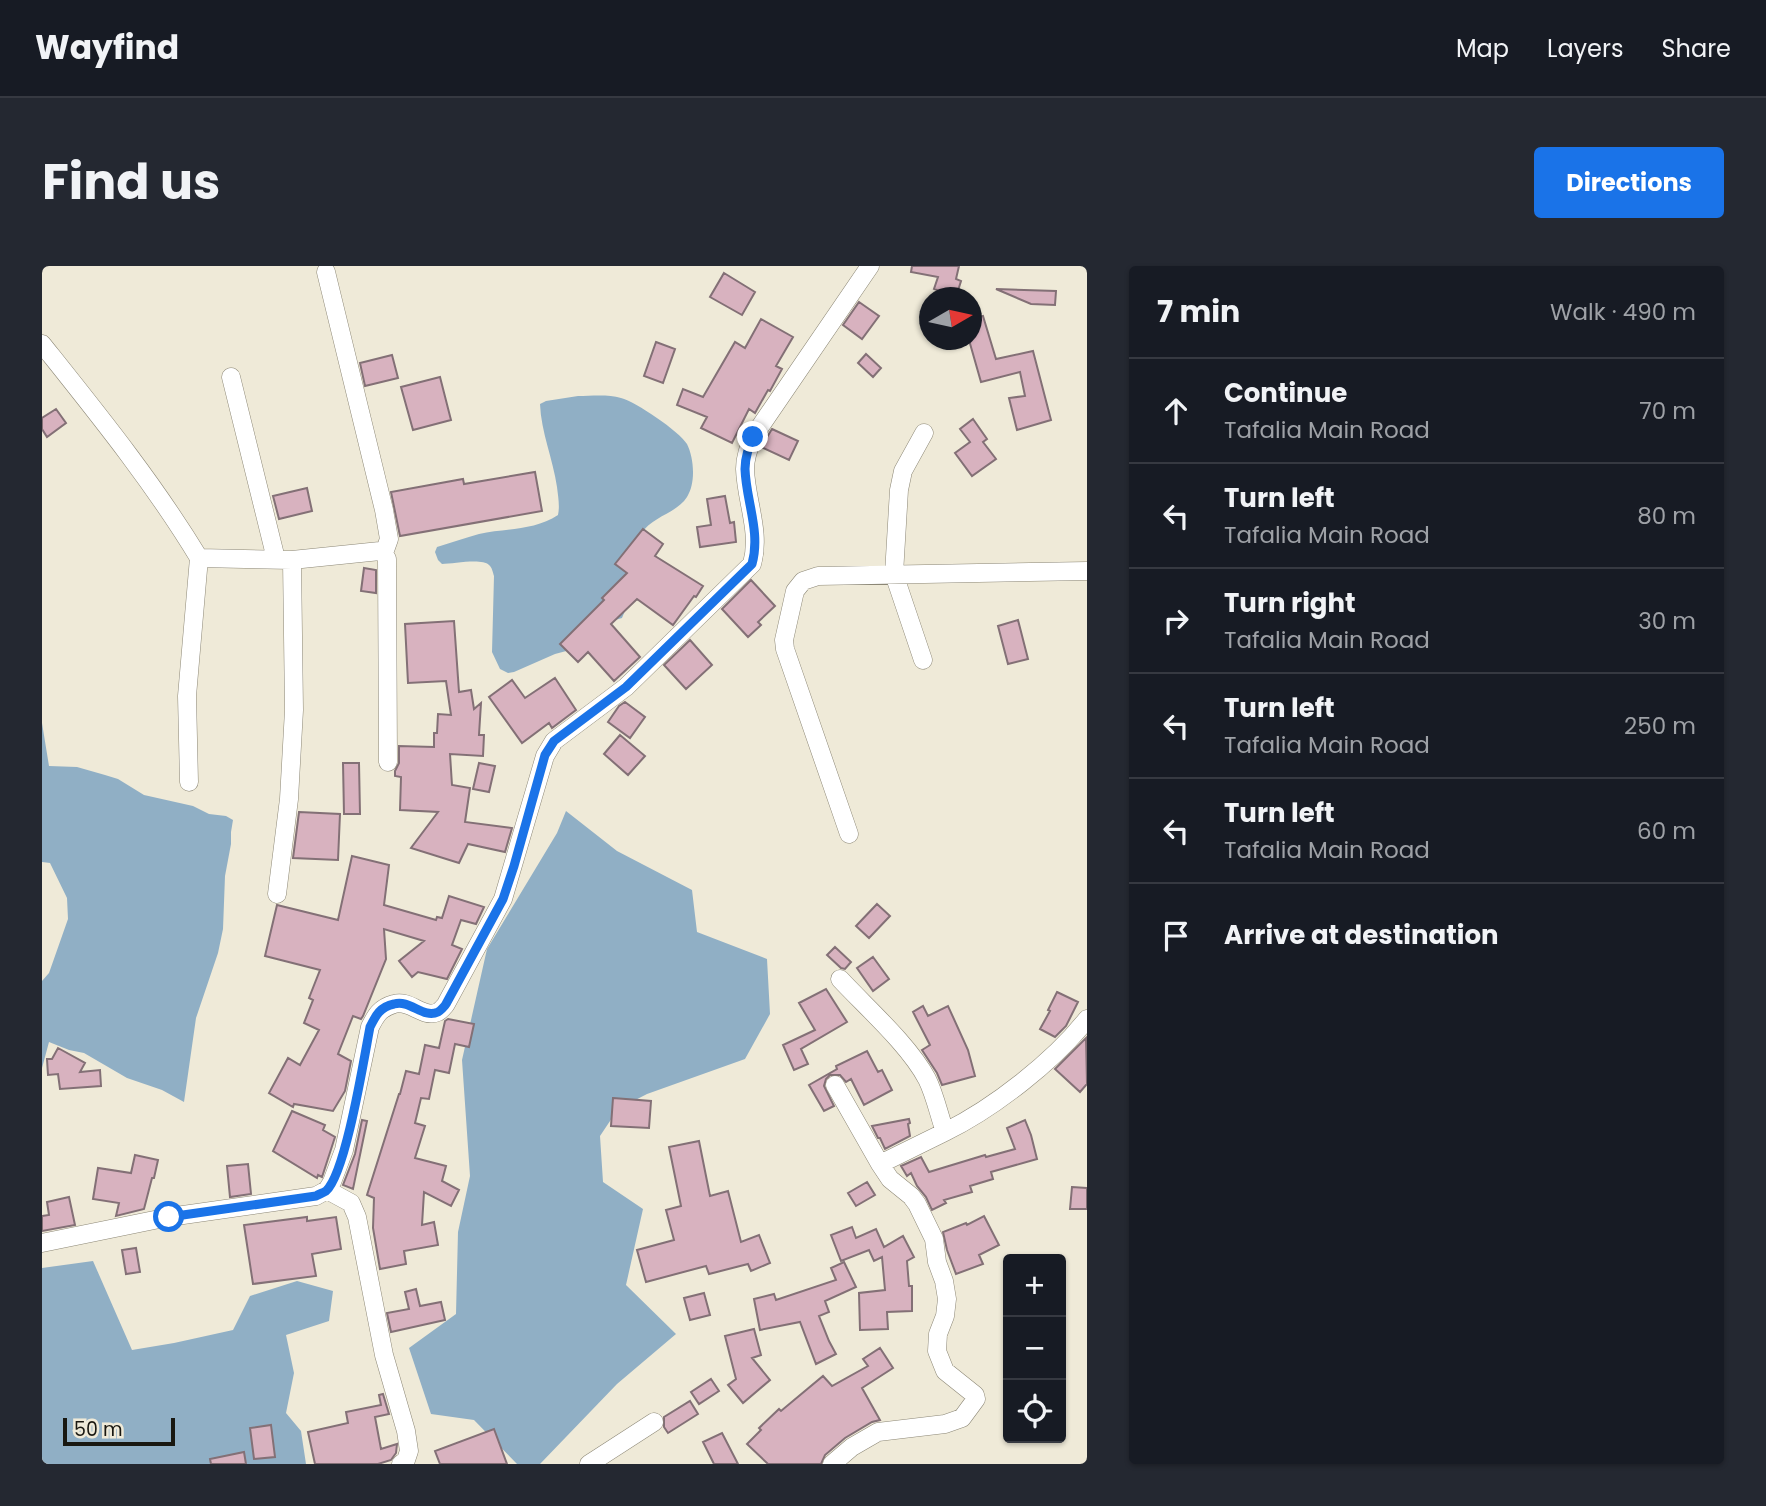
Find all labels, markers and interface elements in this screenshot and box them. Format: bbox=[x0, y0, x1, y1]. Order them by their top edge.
text: Wayfind bbox=[35, 24, 179, 71]
text: Map bbox=[1456, 32, 1509, 65]
text: Layers bbox=[1547, 32, 1623, 65]
text: Share bbox=[1661, 32, 1731, 65]
button: Directions bbox=[1534, 147, 1724, 218]
text: Find us bbox=[42, 148, 220, 216]
north arrow bbox=[919, 287, 982, 350]
text: 7 min bbox=[1157, 290, 1240, 333]
text: Walk · 490 m bbox=[1550, 296, 1696, 328]
text: Continue bbox=[1224, 375, 1347, 411]
icon: ahead bbox=[1157, 392, 1195, 430]
text: 70 m bbox=[1639, 395, 1696, 427]
text: Tafalia Main Road bbox=[1224, 414, 1430, 446]
route end bbox=[737, 421, 768, 452]
text: Turn left bbox=[1224, 480, 1335, 516]
icon: left bbox=[1157, 497, 1195, 535]
text: 80 m bbox=[1637, 500, 1696, 532]
text: Tafalia Main Road bbox=[1224, 519, 1430, 551]
text: Turn right bbox=[1224, 585, 1356, 621]
icon: right bbox=[1157, 602, 1195, 640]
text: 30 m bbox=[1638, 605, 1696, 637]
text: Tafalia Main Road bbox=[1224, 624, 1430, 656]
text: Turn left bbox=[1224, 690, 1335, 726]
icon: left bbox=[1157, 707, 1195, 745]
text: 250 m bbox=[1624, 710, 1696, 742]
text: Tafalia Main Road bbox=[1224, 729, 1430, 761]
text: Turn left bbox=[1224, 795, 1335, 831]
icon: left bbox=[1157, 812, 1195, 850]
text: 60 m bbox=[1637, 815, 1696, 847]
text: Tafalia Main Road bbox=[1224, 834, 1430, 866]
icon: arrive bbox=[1157, 917, 1195, 955]
text: Arrive at destination bbox=[1224, 917, 1499, 953]
route start bbox=[153, 1201, 184, 1232]
map controls bbox=[1003, 1254, 1066, 1443]
button: + bbox=[1003, 1254, 1066, 1317]
button: − bbox=[1003, 1317, 1066, 1380]
button: locate bbox=[1003, 1380, 1066, 1443]
scale bar bbox=[63, 1415, 175, 1447]
text: 50 m bbox=[74, 1416, 123, 1443]

